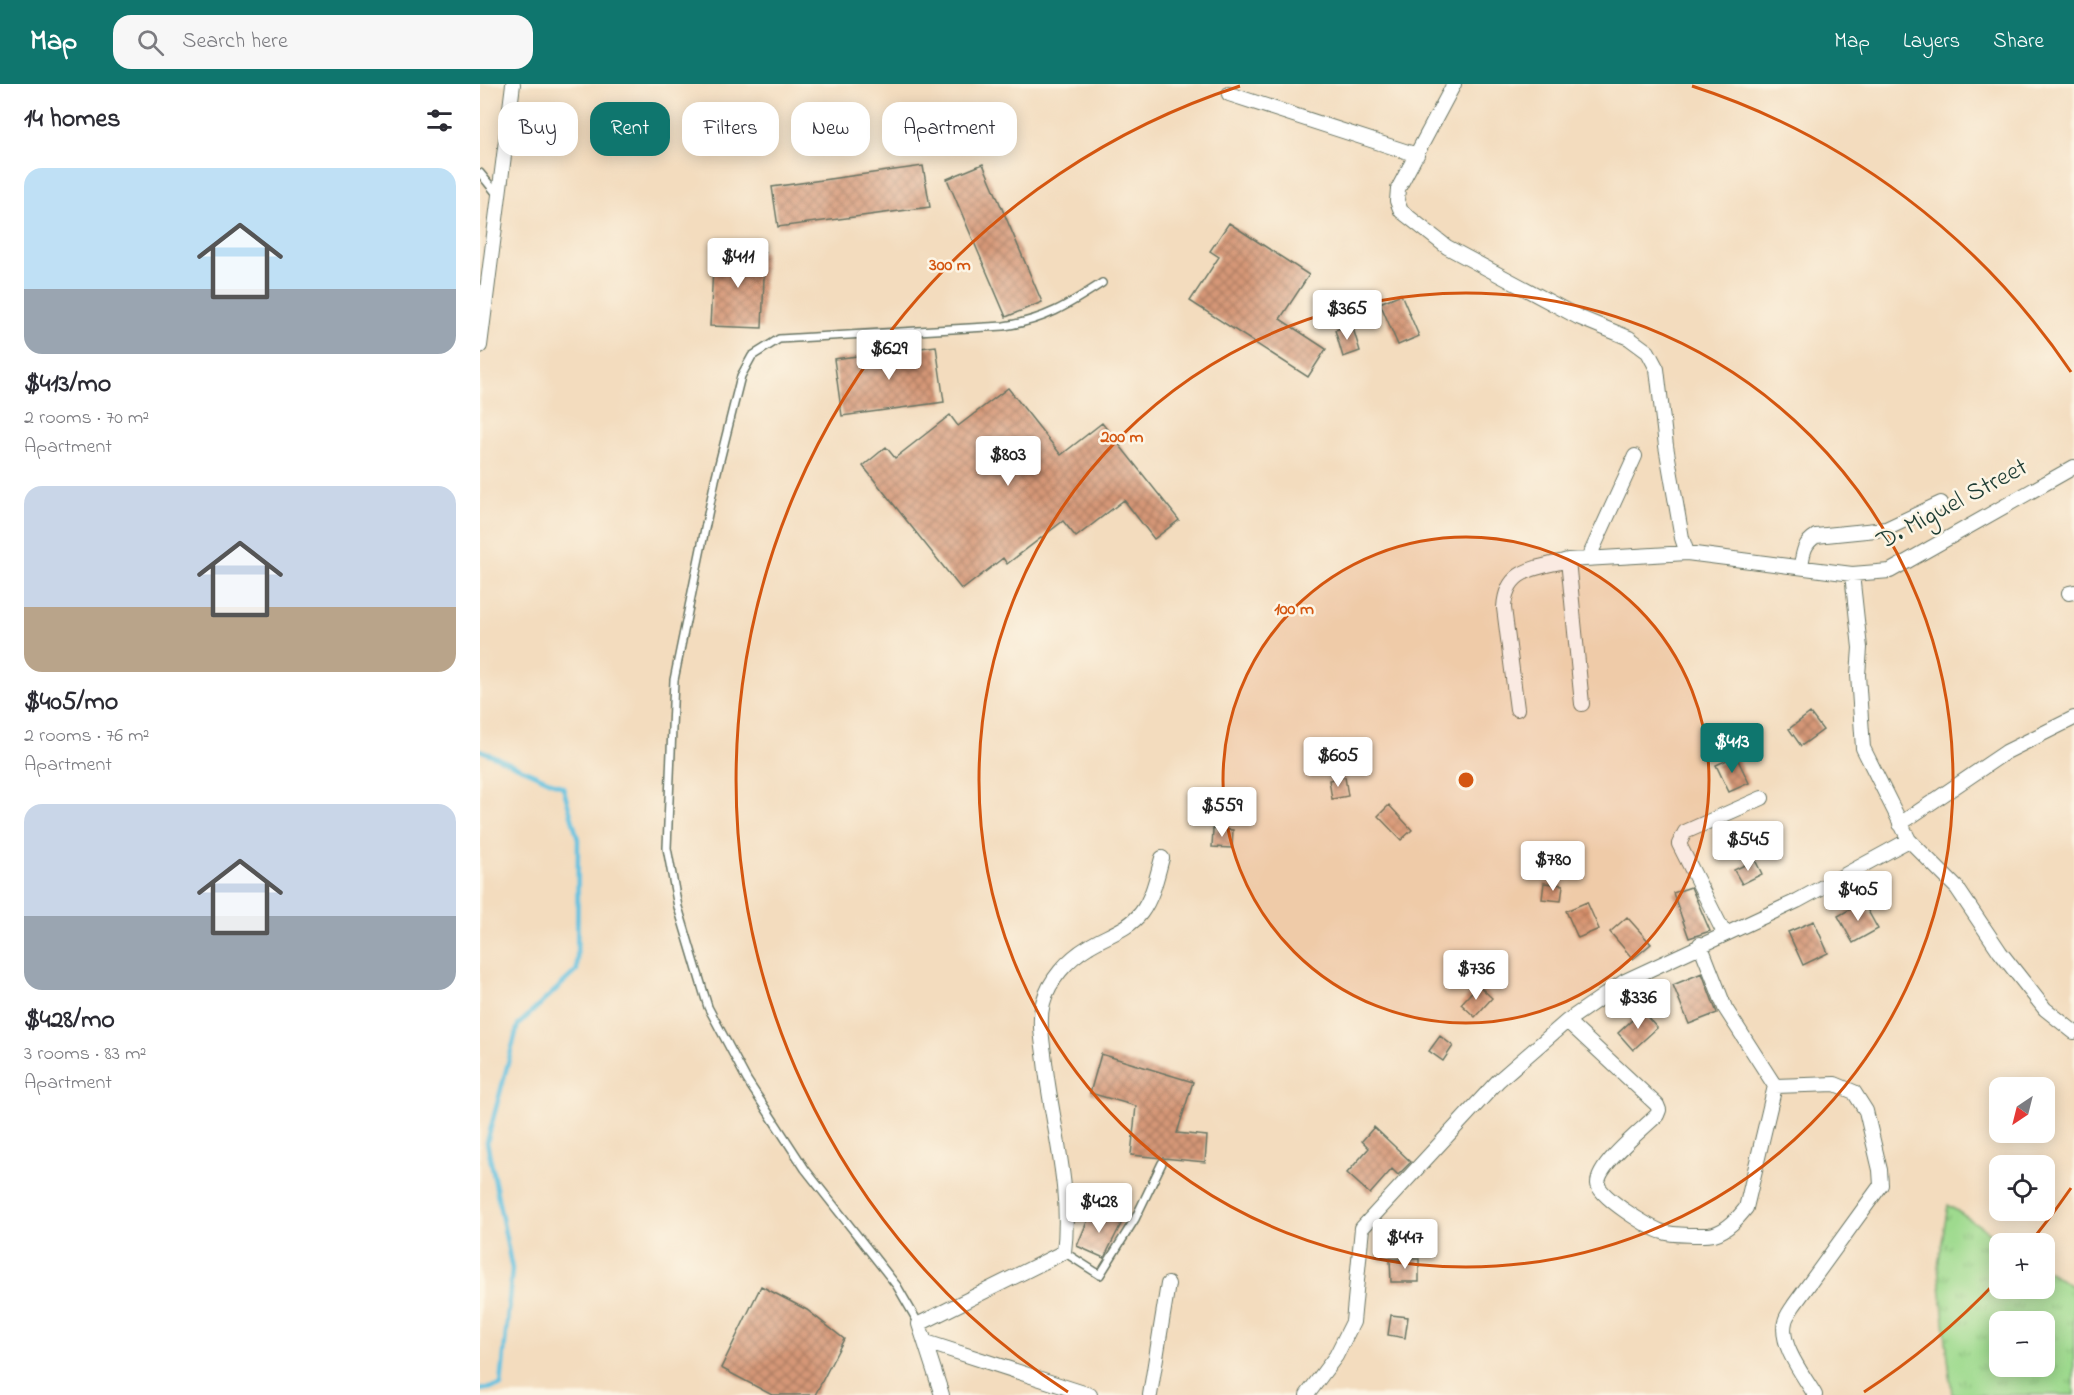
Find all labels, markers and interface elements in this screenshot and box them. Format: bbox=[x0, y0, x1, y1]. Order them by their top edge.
search box bbox=[113, 15, 533, 69]
text: Map bbox=[30, 22, 77, 63]
icon: search bbox=[134, 26, 167, 59]
text: Search here bbox=[182, 26, 288, 58]
text: Map bbox=[1834, 27, 1870, 57]
text: Layers bbox=[1903, 27, 1960, 57]
text: Share bbox=[1993, 27, 2044, 57]
text: 14 homes bbox=[24, 101, 120, 139]
chip: Buy bbox=[498, 102, 578, 156]
chip: Rent bbox=[590, 102, 670, 156]
chip: Filters bbox=[682, 102, 779, 156]
chip: New bbox=[791, 102, 870, 156]
chip: Apartment bbox=[882, 102, 1017, 156]
icon: filters bbox=[423, 104, 456, 137]
icon: home bbox=[186, 207, 294, 315]
pin: $411 bbox=[702, 238, 774, 289]
text: $411 bbox=[721, 243, 755, 272]
text: 300 m bbox=[928, 253, 971, 279]
pin: $365 bbox=[1311, 290, 1383, 341]
text: $365 bbox=[1327, 295, 1367, 324]
pin: $629 bbox=[853, 330, 925, 381]
text: $629 bbox=[871, 335, 907, 364]
text: $413/mo bbox=[24, 366, 111, 404]
text: 2 rooms · 70 m² bbox=[24, 404, 149, 433]
text: 200 m bbox=[1100, 425, 1144, 451]
text: Apartment bbox=[24, 433, 112, 462]
pin: $803 bbox=[972, 436, 1044, 487]
text: $803 bbox=[990, 441, 1026, 470]
street label: D. Miguel Street bbox=[1870, 449, 2035, 561]
icon: home bbox=[186, 525, 294, 633]
text: 100 m bbox=[1274, 597, 1314, 623]
text: $405/mo bbox=[24, 684, 118, 722]
text: 2 rooms · 76 m² bbox=[24, 722, 149, 751]
pin: $413 bbox=[1696, 723, 1768, 774]
text: $413 bbox=[1715, 728, 1749, 757]
pin: $605 bbox=[1302, 737, 1374, 788]
text: $605 bbox=[1318, 742, 1358, 771]
text: Apartment bbox=[24, 751, 112, 780]
centre of rings bbox=[1456, 770, 1476, 790]
pin: $559 bbox=[1186, 787, 1258, 838]
text: $559 bbox=[1202, 792, 1243, 821]
pin: $545 bbox=[1712, 821, 1784, 872]
text: $545 bbox=[1726, 826, 1770, 855]
pin: $780 bbox=[1517, 841, 1589, 892]
icon: home bbox=[186, 843, 294, 951]
text: $780 bbox=[1535, 846, 1571, 875]
pin: $405 bbox=[1822, 871, 1894, 922]
text: $405 bbox=[1838, 876, 1878, 905]
pin: $736 bbox=[1440, 950, 1512, 1001]
text: $736 bbox=[1457, 955, 1495, 984]
pin: $336 bbox=[1602, 979, 1674, 1030]
text: $336 bbox=[1619, 984, 1657, 1013]
text: $428/mo bbox=[24, 1002, 115, 1040]
text: 3 rooms · 83 m² bbox=[24, 1040, 146, 1069]
text: Apartment bbox=[24, 1069, 112, 1098]
north arrow bbox=[1989, 1077, 2055, 1143]
map controls bbox=[1989, 1077, 2055, 1377]
button: locate bbox=[1989, 1155, 2055, 1221]
pin: $428 bbox=[1063, 1183, 1135, 1234]
text: $428 bbox=[1080, 1188, 1118, 1217]
pin: $447 bbox=[1369, 1219, 1441, 1270]
text: $447 bbox=[1387, 1224, 1423, 1253]
button: + bbox=[1989, 1233, 2055, 1299]
button: − bbox=[1989, 1311, 2055, 1377]

